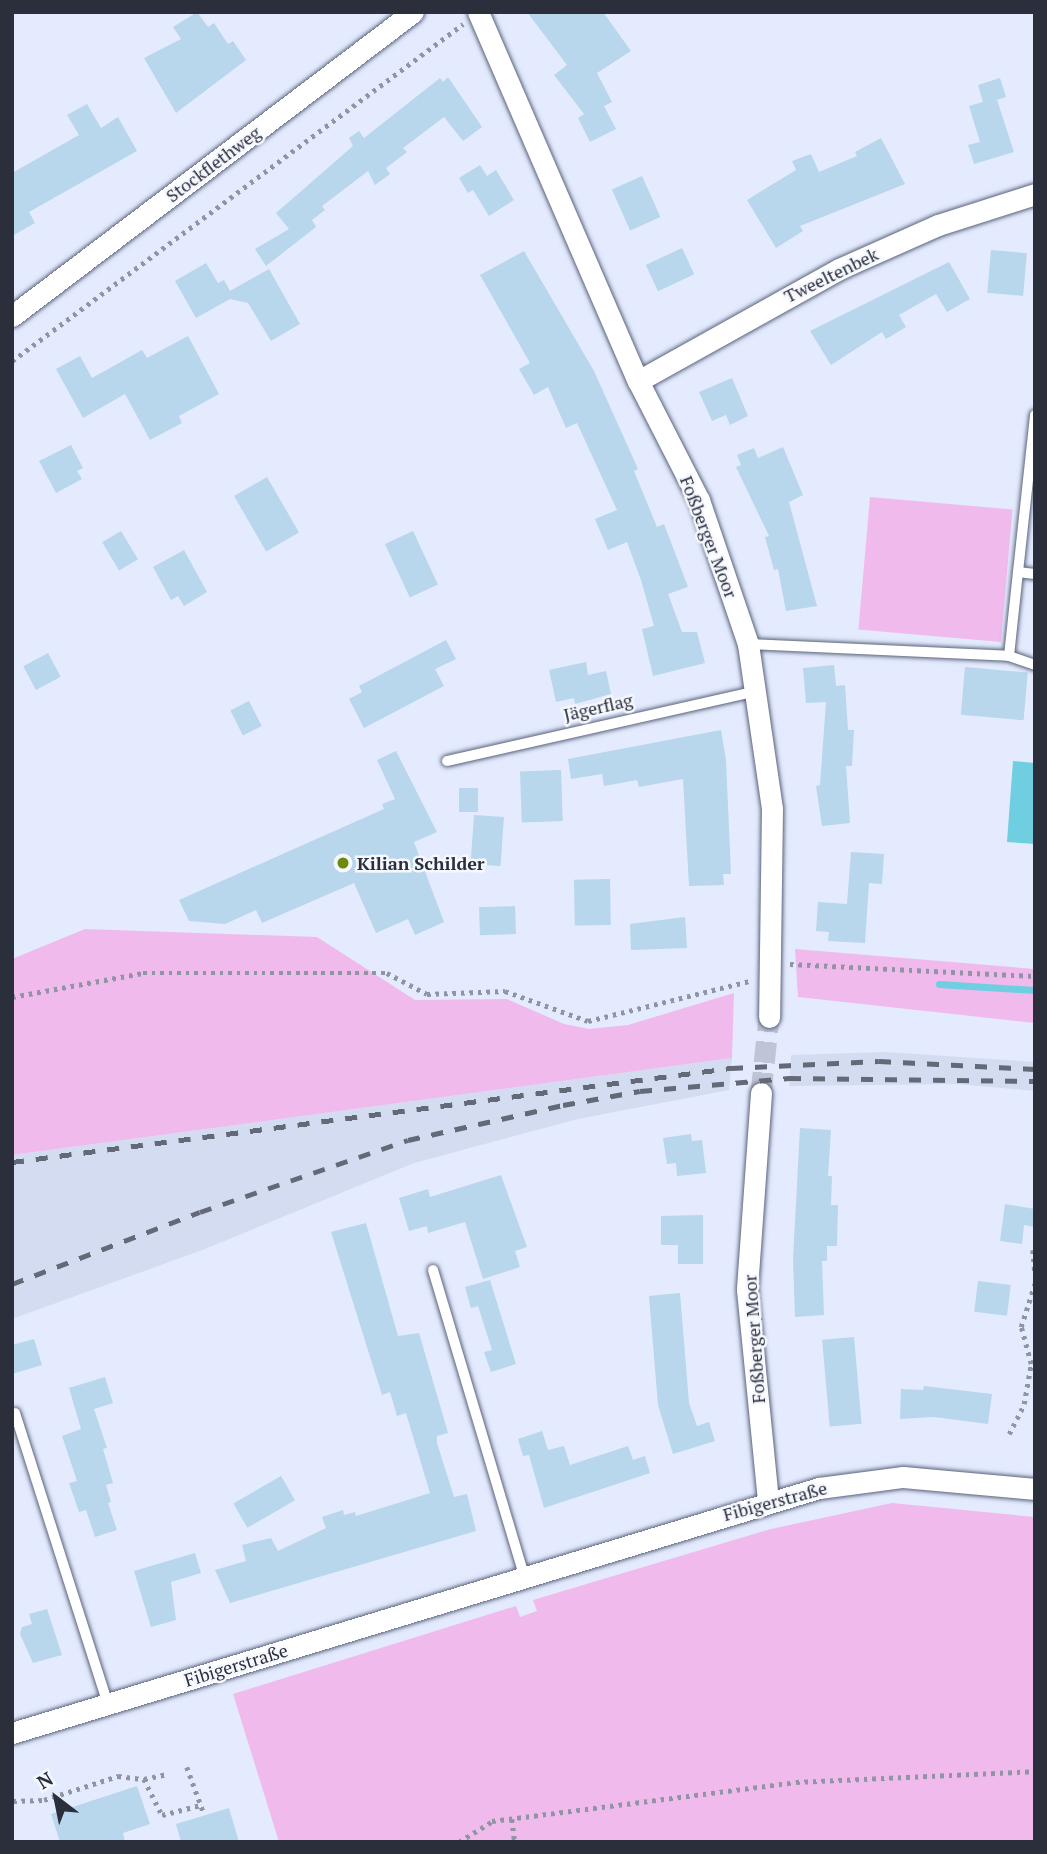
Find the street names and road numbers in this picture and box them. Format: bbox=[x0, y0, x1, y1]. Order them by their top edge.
street label: Stockflethweg bbox=[162, 121, 264, 207]
street label: Tweeltenbek bbox=[780, 243, 882, 307]
street label: Foßberger Moor bbox=[676, 473, 742, 601]
street label: Jägerflag bbox=[561, 689, 635, 725]
street label: Foßberger Moor bbox=[739, 1274, 769, 1404]
street label: Fibigerstraße bbox=[721, 1477, 829, 1525]
street label: Fibigerstraße bbox=[182, 1639, 290, 1691]

